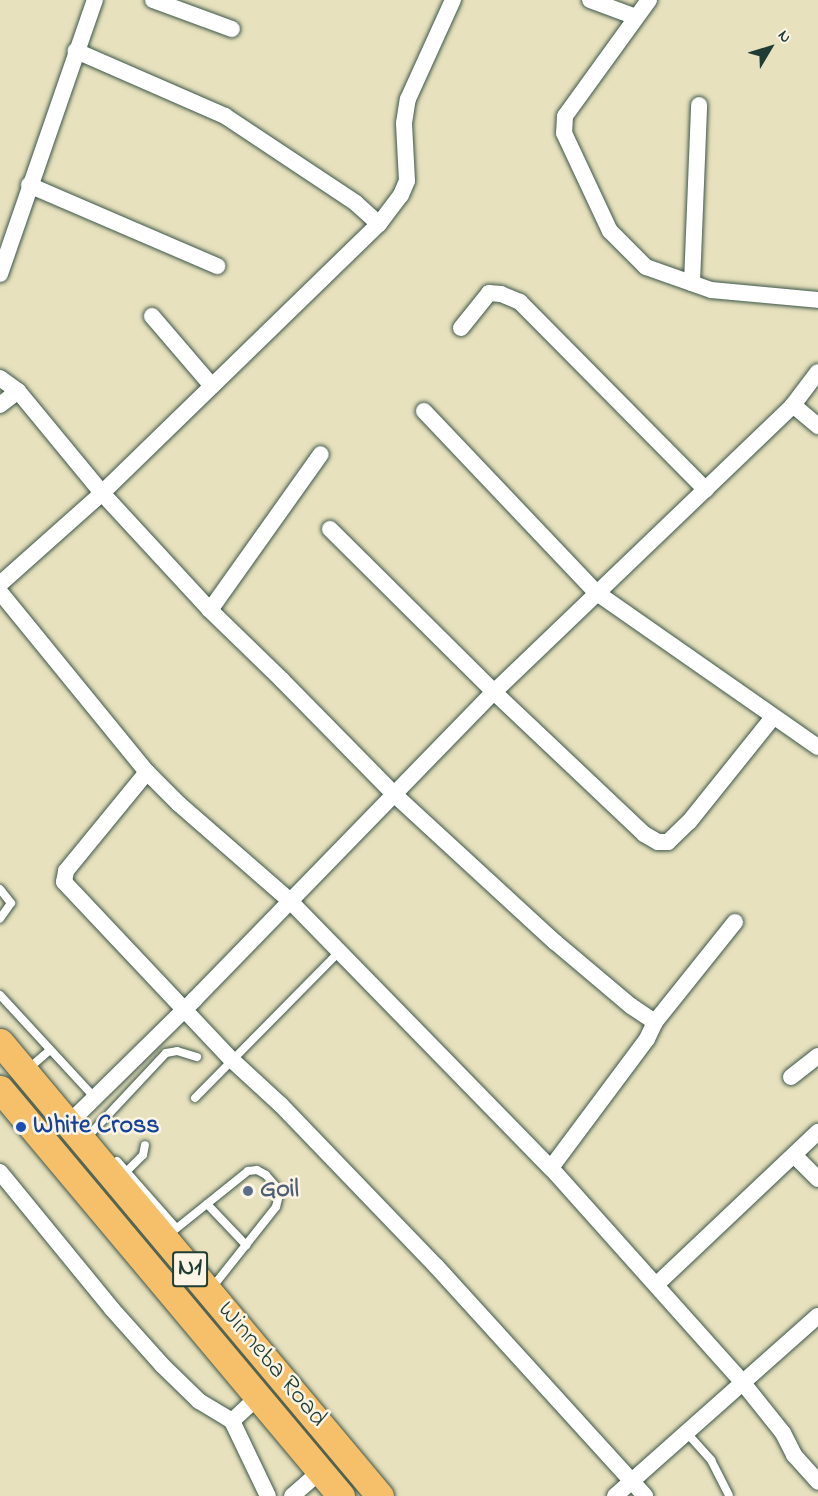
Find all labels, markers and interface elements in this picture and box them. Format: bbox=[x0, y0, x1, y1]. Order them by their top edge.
north arrow bbox=[740, 18, 800, 78]
text: N bbox=[771, 25, 797, 49]
place label: White Cross bbox=[33, 1111, 159, 1143]
marker: White Cross bbox=[14, 1120, 28, 1134]
place label: Goil bbox=[260, 1175, 299, 1207]
marker: Goil bbox=[241, 1184, 255, 1198]
road number: N1 bbox=[172, 1248, 208, 1290]
street label: Winneba Road bbox=[209, 1296, 333, 1434]

